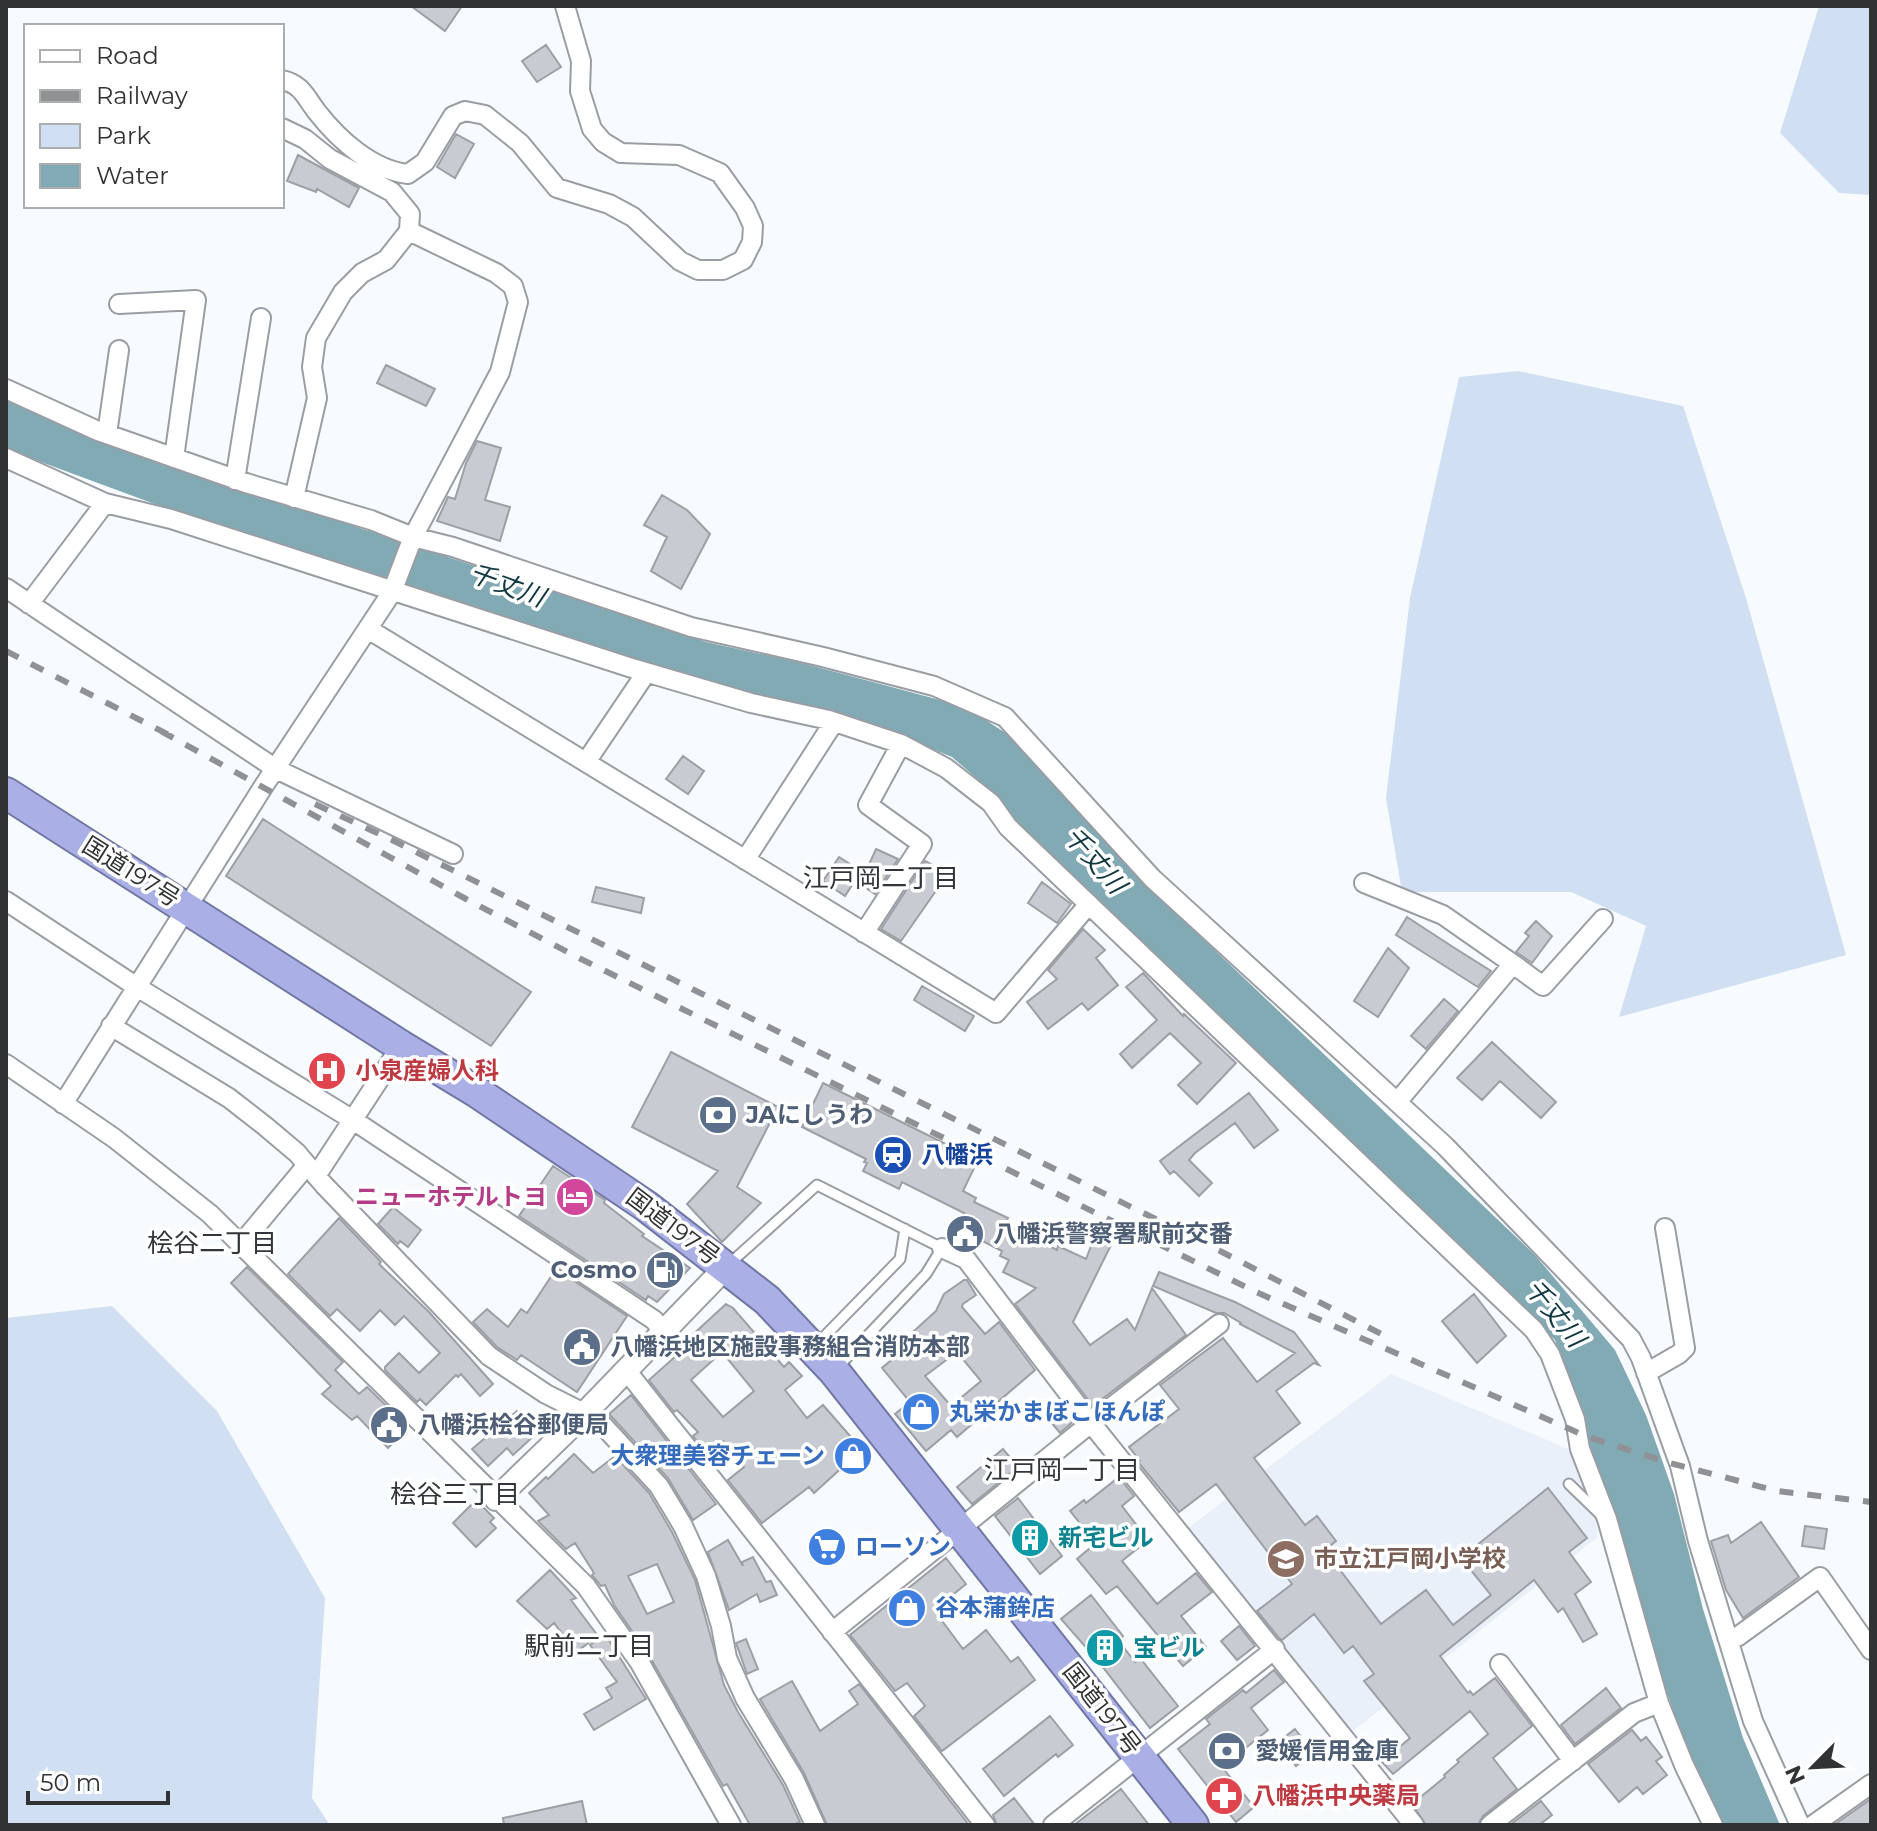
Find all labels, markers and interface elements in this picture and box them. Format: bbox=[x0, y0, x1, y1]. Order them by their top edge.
legend bbox=[24, 24, 284, 208]
text: Road bbox=[96, 41, 159, 70]
text: Railway bbox=[96, 81, 188, 110]
text: Park bbox=[96, 121, 151, 150]
text: Water bbox=[96, 161, 169, 190]
water label: 千丈川 bbox=[465, 557, 552, 614]
water label: 千丈川 bbox=[1057, 820, 1135, 902]
street label: 国道197号 bbox=[77, 830, 185, 913]
district label: 江戸岡二丁目 bbox=[803, 862, 959, 894]
hospital icon: 小泉産婦人科 bbox=[306, 1050, 348, 1092]
place label: 小泉産婦人科 bbox=[355, 1056, 499, 1085]
bank icon: JAにしうわ bbox=[697, 1094, 739, 1136]
place label: JAにしうわ bbox=[745, 1100, 873, 1129]
station icon: 八幡浜 bbox=[872, 1134, 914, 1176]
place label: 八幡浜 bbox=[921, 1140, 993, 1169]
hotel icon: ニューホテルトヨ bbox=[554, 1176, 596, 1218]
place label: ニューホテルトヨ bbox=[355, 1182, 547, 1211]
street label: 国道197号 bbox=[621, 1182, 726, 1271]
public building icon: 八幡浜警察署駅前交番 bbox=[944, 1213, 986, 1255]
place label: 八幡浜警察署駅前交番 bbox=[993, 1219, 1233, 1248]
district label: 桧谷二丁目 bbox=[147, 1227, 277, 1259]
fuel station icon: Cosmo bbox=[644, 1249, 686, 1291]
place label: Cosmo bbox=[551, 1255, 637, 1284]
water label: 千丈川 bbox=[1518, 1273, 1594, 1356]
public building icon: 八幡浜地区施設事務組合消防本部 bbox=[561, 1326, 603, 1368]
place label: 八幡浜地区施設事務組合消防本部 bbox=[610, 1332, 970, 1361]
shop icon: 丸栄かまぼこほんぽ bbox=[900, 1391, 942, 1433]
place label: 丸栄かまぼこほんぽ bbox=[949, 1397, 1166, 1426]
public building icon: 八幡浜桧谷郵便局 bbox=[368, 1404, 410, 1446]
place label: 八幡浜桧谷郵便局 bbox=[417, 1410, 609, 1439]
shop icon: 大衆理美容チェーン bbox=[832, 1435, 874, 1477]
place label: 大衆理美容チェーン bbox=[610, 1441, 825, 1470]
district label: 江戸岡一丁目 bbox=[984, 1454, 1140, 1486]
district label: 桧谷三丁目 bbox=[390, 1478, 520, 1510]
building icon: 新宅ビル bbox=[1009, 1517, 1051, 1559]
place label: 新宅ビル bbox=[1058, 1523, 1154, 1552]
supermarket icon: ローソン bbox=[806, 1526, 848, 1568]
place label: ローソン bbox=[855, 1532, 951, 1561]
school or university icon: 市立江戸岡小学校 bbox=[1265, 1538, 1307, 1580]
place label: 市立江戸岡小学校 bbox=[1314, 1544, 1506, 1573]
shop icon: 谷本蒲鉾店 bbox=[886, 1587, 928, 1629]
place label: 谷本蒲鉾店 bbox=[935, 1593, 1055, 1622]
building icon: 宝ビル bbox=[1084, 1627, 1126, 1669]
district label: 駅前二丁目 bbox=[524, 1630, 654, 1662]
place label: 宝ビル bbox=[1133, 1633, 1205, 1662]
street label: 国道197号 bbox=[1057, 1657, 1147, 1761]
north arrow bbox=[1773, 1727, 1853, 1807]
bank icon: 愛媛信用金庫 bbox=[1206, 1730, 1248, 1772]
place label: 愛媛信用金庫 bbox=[1255, 1736, 1399, 1765]
scale bar bbox=[28, 1755, 168, 1805]
text: N bbox=[1779, 1761, 1811, 1789]
text: 50 m bbox=[40, 1768, 101, 1797]
pharmacy icon: 八幡浜中央薬局 bbox=[1203, 1775, 1245, 1817]
place label: 八幡浜中央薬局 bbox=[1252, 1781, 1420, 1810]

